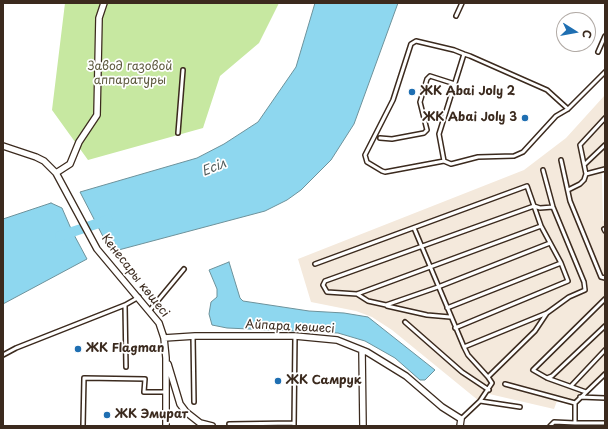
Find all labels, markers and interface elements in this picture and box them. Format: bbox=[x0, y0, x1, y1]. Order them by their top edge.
north arrow bbox=[556, 12, 596, 52]
text: С bbox=[578, 29, 596, 40]
park label: Завод газовой аппаратуры bbox=[88, 60, 172, 88]
place label: ЖК Abai Joly 2 bbox=[420, 85, 515, 99]
marker: ЖК Abai Joly 2 bbox=[407, 87, 417, 97]
place label: ЖК Abai Joly 3 bbox=[422, 111, 517, 125]
marker: ЖК Abai Joly 3 bbox=[520, 113, 530, 123]
water label: Есіл bbox=[199, 156, 229, 180]
street label: Кенесары көшесі bbox=[98, 232, 172, 320]
street label: Айпара көшесі bbox=[245, 317, 335, 337]
place label: ЖК Flagman bbox=[86, 342, 164, 356]
marker: ЖК Flagman bbox=[73, 344, 83, 354]
place label: ЖК Самрук bbox=[286, 374, 361, 388]
marker: ЖК Самрук bbox=[273, 376, 283, 386]
place label: ЖК Эмират bbox=[115, 408, 188, 422]
marker: ЖК Эмират bbox=[102, 410, 112, 420]

